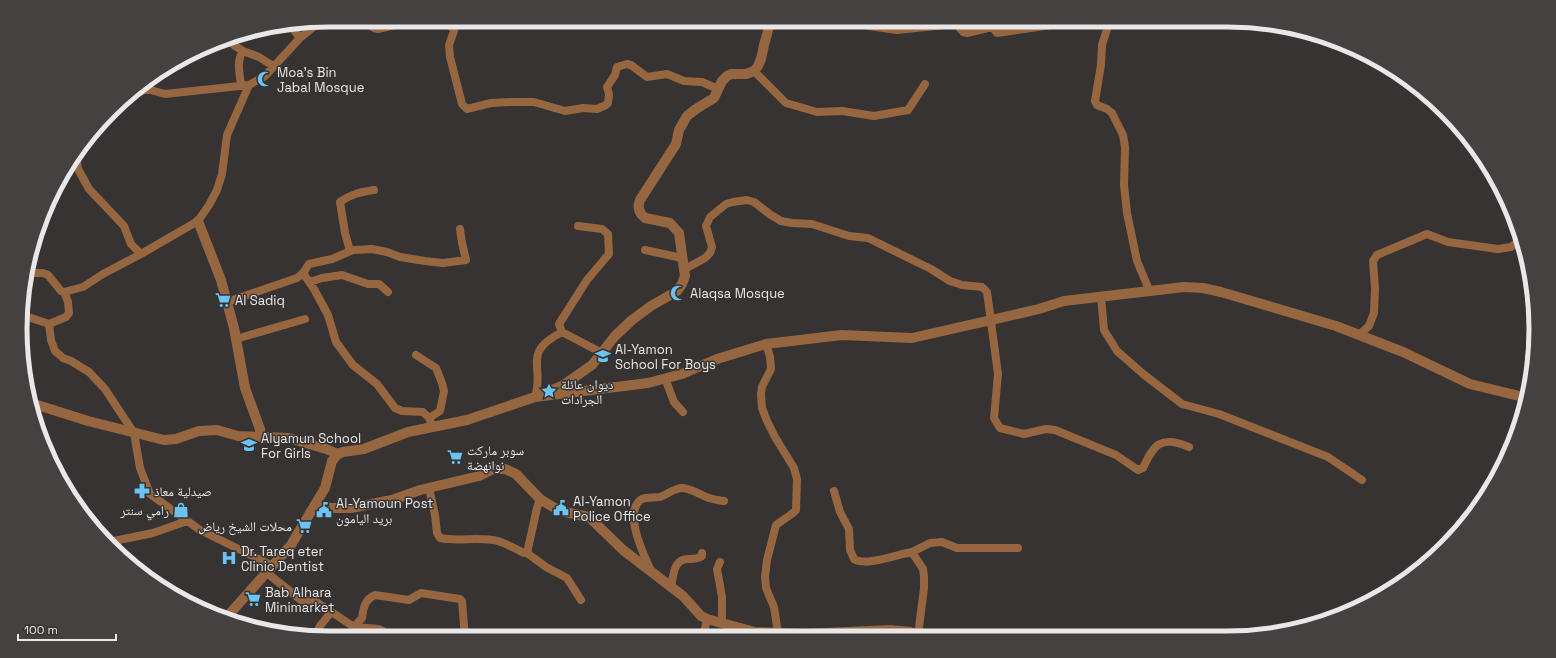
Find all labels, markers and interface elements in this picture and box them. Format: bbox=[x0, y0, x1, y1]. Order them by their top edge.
place label: Moa's Bin Jabal Mosque bbox=[277, 64, 364, 96]
mosque icon: Moa's Bin Jabal Mosque bbox=[256, 70, 274, 88]
mosque icon: Alaqsa Mosque bbox=[669, 284, 687, 302]
place label: Alaqsa Mosque bbox=[690, 285, 785, 302]
supermarket icon: Al Sadiq bbox=[214, 291, 232, 309]
place label: Al Sadiq bbox=[235, 292, 285, 309]
place label: Al-Yamon School For Boys bbox=[615, 341, 716, 373]
school or university icon: Al-Yamon School For Boys bbox=[594, 347, 612, 365]
place label: ديوان عائلة الجرادات bbox=[561, 376, 613, 408]
place icon: ديوان عائلة الجرادات bbox=[540, 382, 558, 400]
place label: Alyamun School For Girls bbox=[261, 430, 361, 462]
school or university icon: Alyamun School For Girls bbox=[240, 436, 258, 454]
place label: سوبر ماركت نوانهضة bbox=[467, 442, 524, 474]
supermarket icon: سوبر ماركت نوانهضة bbox=[446, 448, 464, 466]
pharmacy icon: صيدلية معاذ bbox=[133, 482, 151, 500]
place label: صيدلية معاذ bbox=[154, 483, 212, 500]
place label: Al-Yamon Police Office bbox=[573, 493, 651, 525]
place label: Al-Yamoun Post بريد اليامون bbox=[336, 495, 433, 527]
public building icon: Al-Yamon Police Office bbox=[552, 499, 570, 517]
shop icon: رامي سنتر bbox=[172, 501, 190, 519]
public building icon: Al-Yamoun Post بريد اليامون bbox=[315, 501, 333, 519]
place label: رامي سنتر bbox=[119, 502, 169, 521]
supermarket icon: محلات الشيخ رياض bbox=[295, 517, 313, 535]
place label: محلات الشيخ رياض bbox=[198, 518, 292, 536]
place label: Dr. Tareq eter Clinic Dentist bbox=[241, 543, 324, 575]
hospital icon: Dr. Tareq eter Clinic Dentist bbox=[220, 549, 238, 567]
place label: Bab Alhara Minimarket bbox=[265, 584, 334, 616]
supermarket icon: Bab Alhara Minimarket bbox=[244, 590, 262, 608]
scale bar bbox=[18, 616, 116, 642]
text: 100 m bbox=[24, 622, 58, 638]

